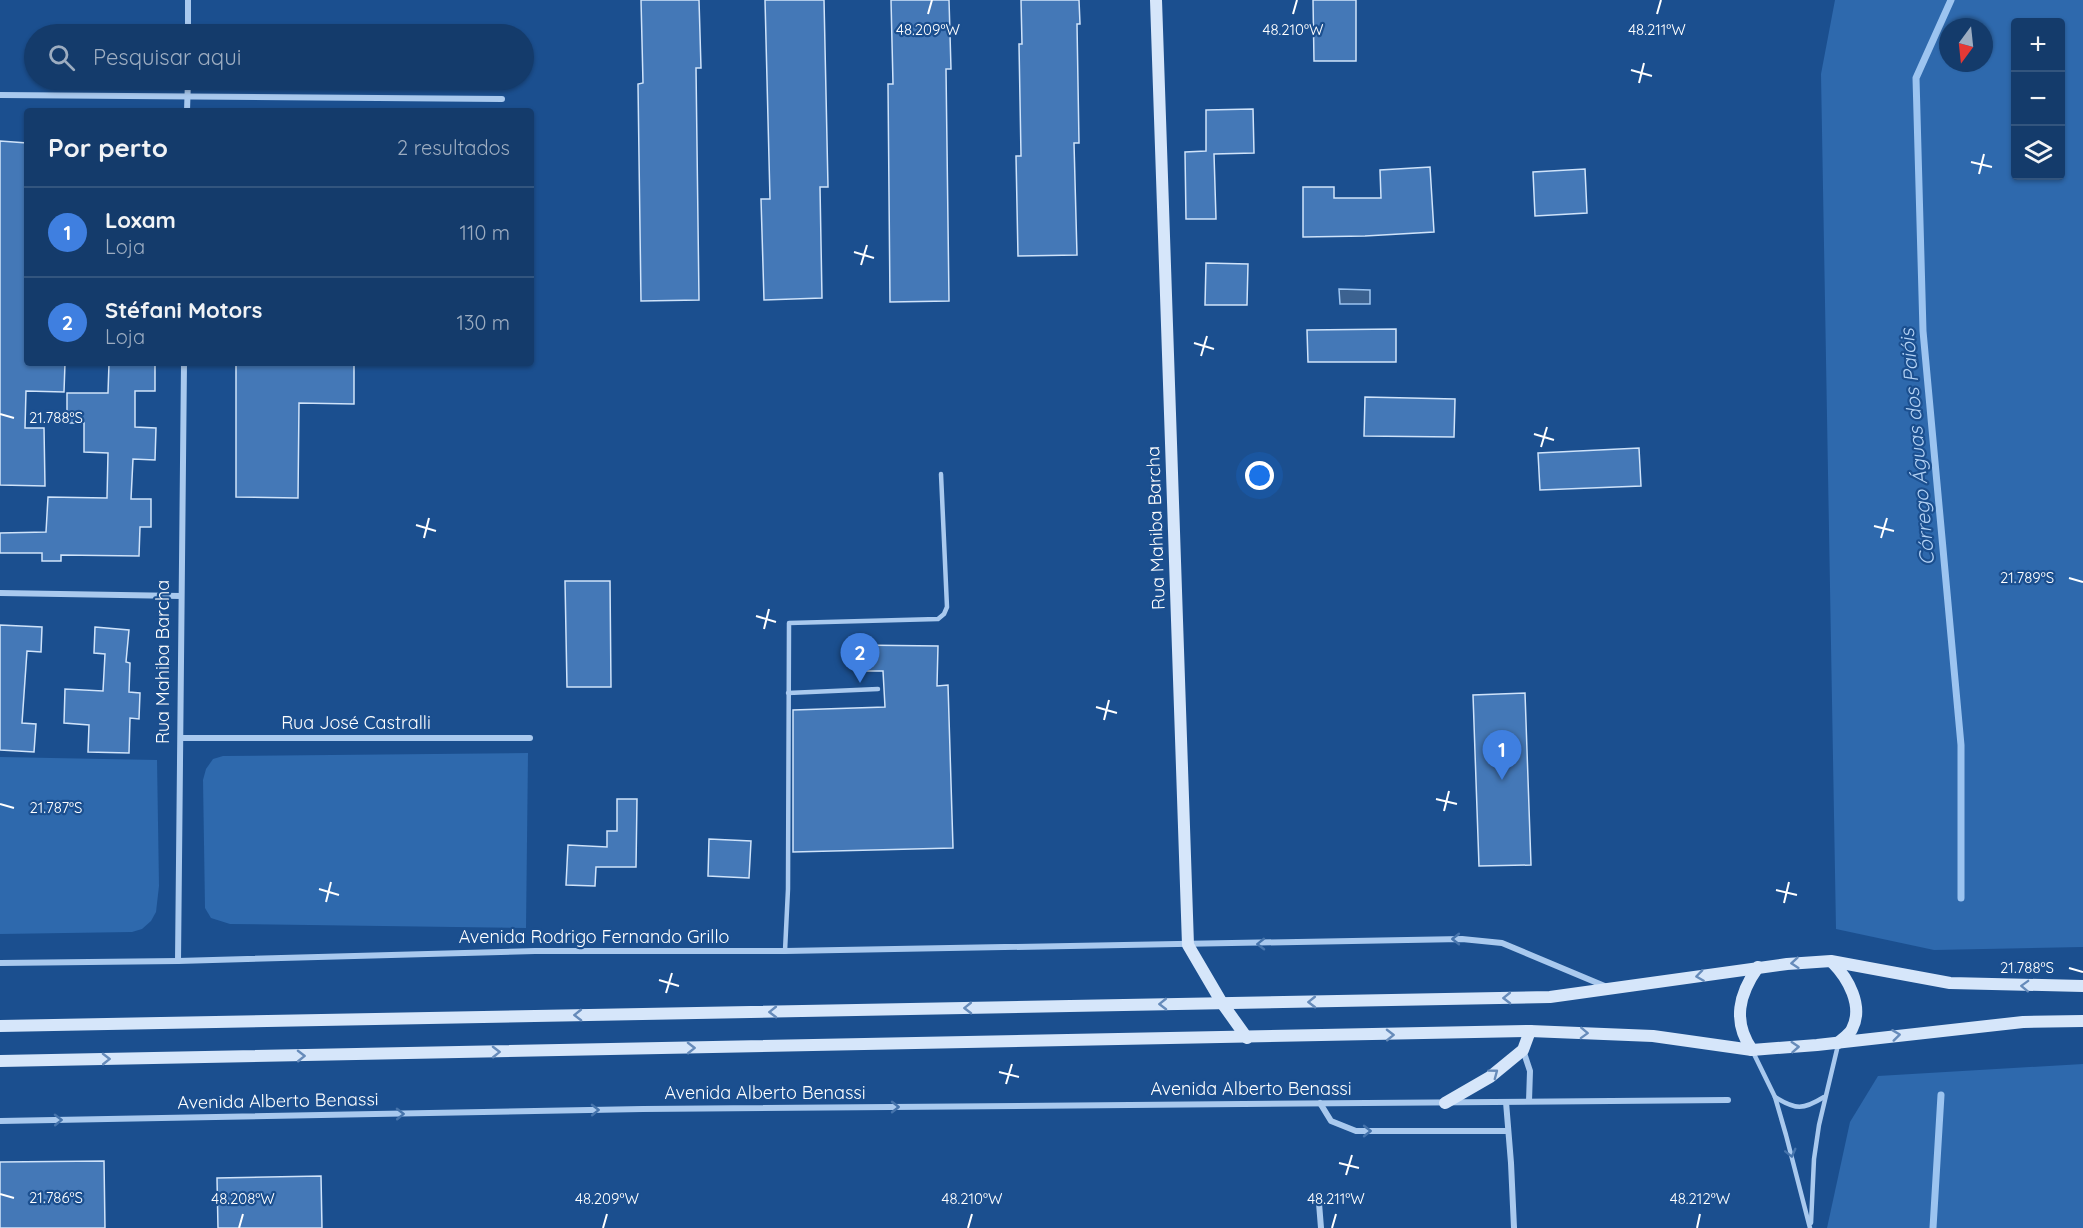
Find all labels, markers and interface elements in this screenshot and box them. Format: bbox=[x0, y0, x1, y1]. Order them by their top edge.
north arrow bbox=[1939, 18, 1993, 72]
map controls bbox=[2011, 18, 2065, 180]
button: + bbox=[2011, 18, 2065, 72]
text: 48.209°W bbox=[896, 20, 960, 39]
text: 48.210°W bbox=[1263, 20, 1324, 39]
text: 48.211°W bbox=[1628, 20, 1686, 39]
search box bbox=[24, 24, 534, 90]
icon: search bbox=[45, 41, 78, 74]
text: Pesquisar aqui bbox=[93, 43, 241, 71]
button: − bbox=[2011, 72, 2065, 126]
button: layers bbox=[2011, 126, 2065, 180]
text: Por perto bbox=[48, 131, 168, 164]
text: 2 resultados bbox=[397, 135, 510, 160]
text: Loxam bbox=[105, 206, 176, 234]
text: 1 bbox=[64, 220, 71, 245]
text: 110 m bbox=[460, 220, 510, 245]
text: Loja bbox=[105, 234, 145, 259]
text: Stéfani Motors bbox=[105, 296, 262, 324]
text: 2 bbox=[62, 310, 73, 335]
text: 130 m bbox=[457, 310, 510, 335]
text: Loja bbox=[105, 324, 145, 349]
water label: Córrego Águas dos Paióis bbox=[1894, 326, 1939, 566]
text: 21.788°S bbox=[29, 408, 83, 427]
street label: Rua Mahiba Barcha bbox=[1141, 446, 1170, 610]
your location bbox=[1245, 461, 1274, 490]
text: 21.789°S bbox=[2000, 568, 2054, 587]
street label: Rua Mahiba Barcha bbox=[151, 580, 174, 744]
pin: 2 bbox=[840, 634, 880, 683]
street label: Rua José Castralli bbox=[281, 711, 431, 734]
pin: 1 bbox=[1482, 730, 1522, 780]
text: 21.787°S bbox=[29, 798, 83, 817]
street label: Avenida Rodrigo Fernando Grillo bbox=[459, 925, 729, 948]
one-way arrow bbox=[1451, 933, 1460, 945]
one-way arrow bbox=[1257, 937, 1266, 950]
one-way arrow bbox=[1790, 956, 1799, 969]
text: 21.788°S bbox=[2000, 958, 2054, 977]
one-way arrow bbox=[1695, 969, 1705, 981]
one-way arrow bbox=[2020, 979, 2029, 992]
one-way arrow bbox=[1502, 992, 1511, 1004]
one-way arrow bbox=[1307, 995, 1316, 1008]
one-way arrow bbox=[1159, 998, 1168, 1011]
one-way arrow bbox=[964, 1002, 973, 1014]
one-way arrow bbox=[769, 1006, 778, 1018]
one-way arrow bbox=[574, 1009, 583, 1022]
one-way arrow bbox=[1580, 1027, 1589, 1040]
one-way arrow bbox=[1385, 1028, 1394, 1041]
one-way arrow bbox=[1892, 1030, 1901, 1042]
one-way arrow bbox=[1791, 1040, 1800, 1053]
one-way arrow bbox=[687, 1042, 696, 1055]
one-way arrow bbox=[492, 1046, 501, 1058]
one-way arrow bbox=[297, 1050, 306, 1062]
one-way arrow bbox=[102, 1053, 111, 1066]
one-way arrow bbox=[1487, 1069, 1498, 1080]
street label: Avenida Alberto Benassi bbox=[1150, 1077, 1352, 1100]
street label: Avenida Alberto Benassi bbox=[664, 1081, 866, 1104]
street label: Avenida Alberto Benassi bbox=[177, 1087, 379, 1114]
one-way arrow bbox=[891, 1101, 900, 1113]
one-way arrow bbox=[591, 1104, 600, 1116]
one-way arrow bbox=[396, 1107, 405, 1120]
one-way arrow bbox=[54, 1114, 63, 1126]
one-way arrow bbox=[1362, 1125, 1371, 1137]
one-way arrow bbox=[1784, 1148, 1797, 1158]
text: 21.786°S bbox=[29, 1188, 83, 1207]
text: 48.208°W bbox=[211, 1189, 275, 1208]
text: 48.209°W bbox=[575, 1189, 639, 1208]
text: 48.210°W bbox=[942, 1189, 1003, 1208]
text: 48.211°W bbox=[1307, 1189, 1365, 1208]
text: 48.212°W bbox=[1670, 1189, 1731, 1208]

